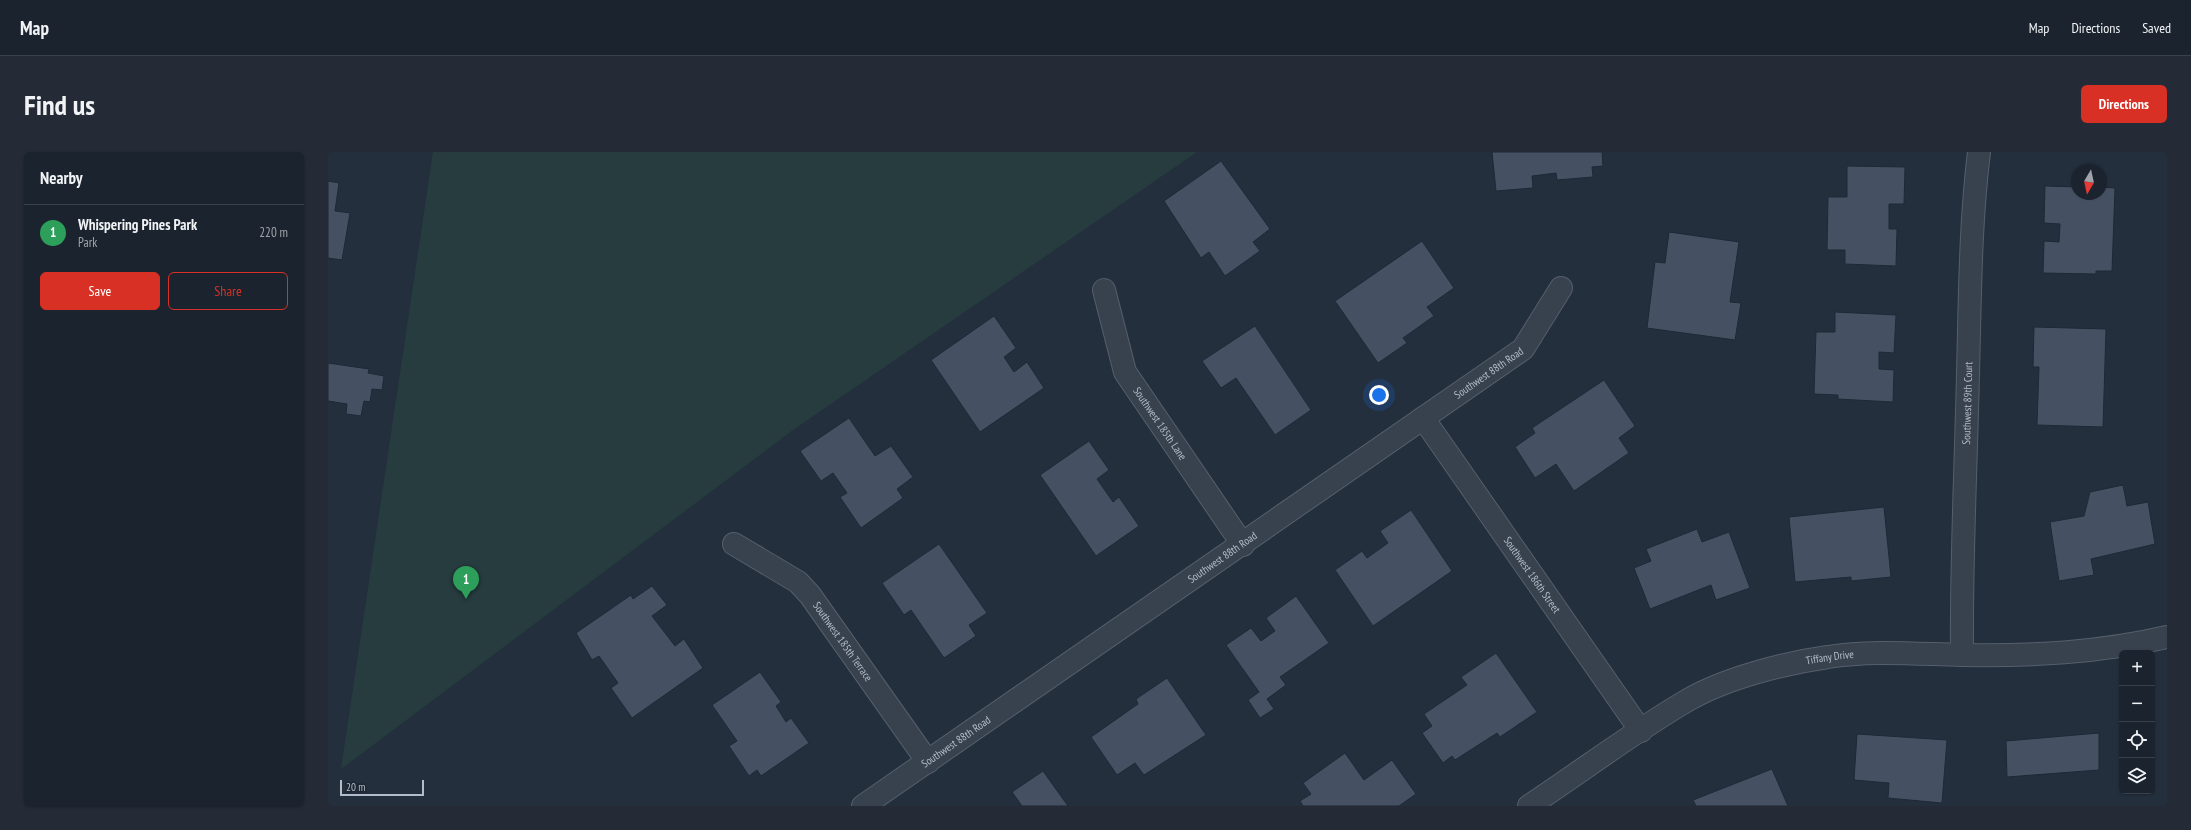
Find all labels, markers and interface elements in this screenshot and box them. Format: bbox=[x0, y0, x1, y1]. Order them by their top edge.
text: Map bbox=[20, 16, 49, 40]
text: Map bbox=[2029, 19, 2049, 37]
text: Directions bbox=[2071, 19, 2120, 37]
text: Saved bbox=[2142, 19, 2171, 37]
button: Directions bbox=[2081, 85, 2167, 123]
text: Find us bbox=[24, 86, 95, 123]
north arrow bbox=[2071, 164, 2107, 200]
text: Nearby bbox=[40, 167, 83, 189]
text: Whispering Pines Park bbox=[78, 215, 197, 234]
text: 1 bbox=[50, 224, 56, 241]
text: 220 m bbox=[259, 224, 288, 241]
text: Park bbox=[78, 234, 97, 251]
button: Save bbox=[40, 272, 160, 310]
button: Share bbox=[168, 272, 288, 310]
street label: Southwest 88th Road bbox=[1451, 344, 1526, 402]
street label: Southwest 89th Court bbox=[1959, 362, 1975, 445]
street label: Southwest 185th Lane bbox=[1130, 384, 1190, 463]
your location bbox=[1369, 385, 1389, 405]
street label: Southwest 88th Road bbox=[1185, 528, 1260, 586]
street label: Southwest 186th Street bbox=[1501, 534, 1564, 616]
pin: 1 bbox=[453, 566, 479, 599]
street label: Southwest 185th Terrace bbox=[810, 599, 876, 684]
street label: Tiffany Drive bbox=[1805, 647, 1855, 668]
map controls bbox=[2119, 650, 2155, 794]
button: + bbox=[2119, 650, 2155, 686]
button: − bbox=[2119, 686, 2155, 722]
street label: Southwest 88th Road bbox=[919, 713, 993, 771]
button: locate bbox=[2119, 722, 2155, 758]
button: layers bbox=[2119, 758, 2155, 794]
scale bar bbox=[340, 778, 424, 797]
text: 20 m bbox=[346, 780, 365, 794]

